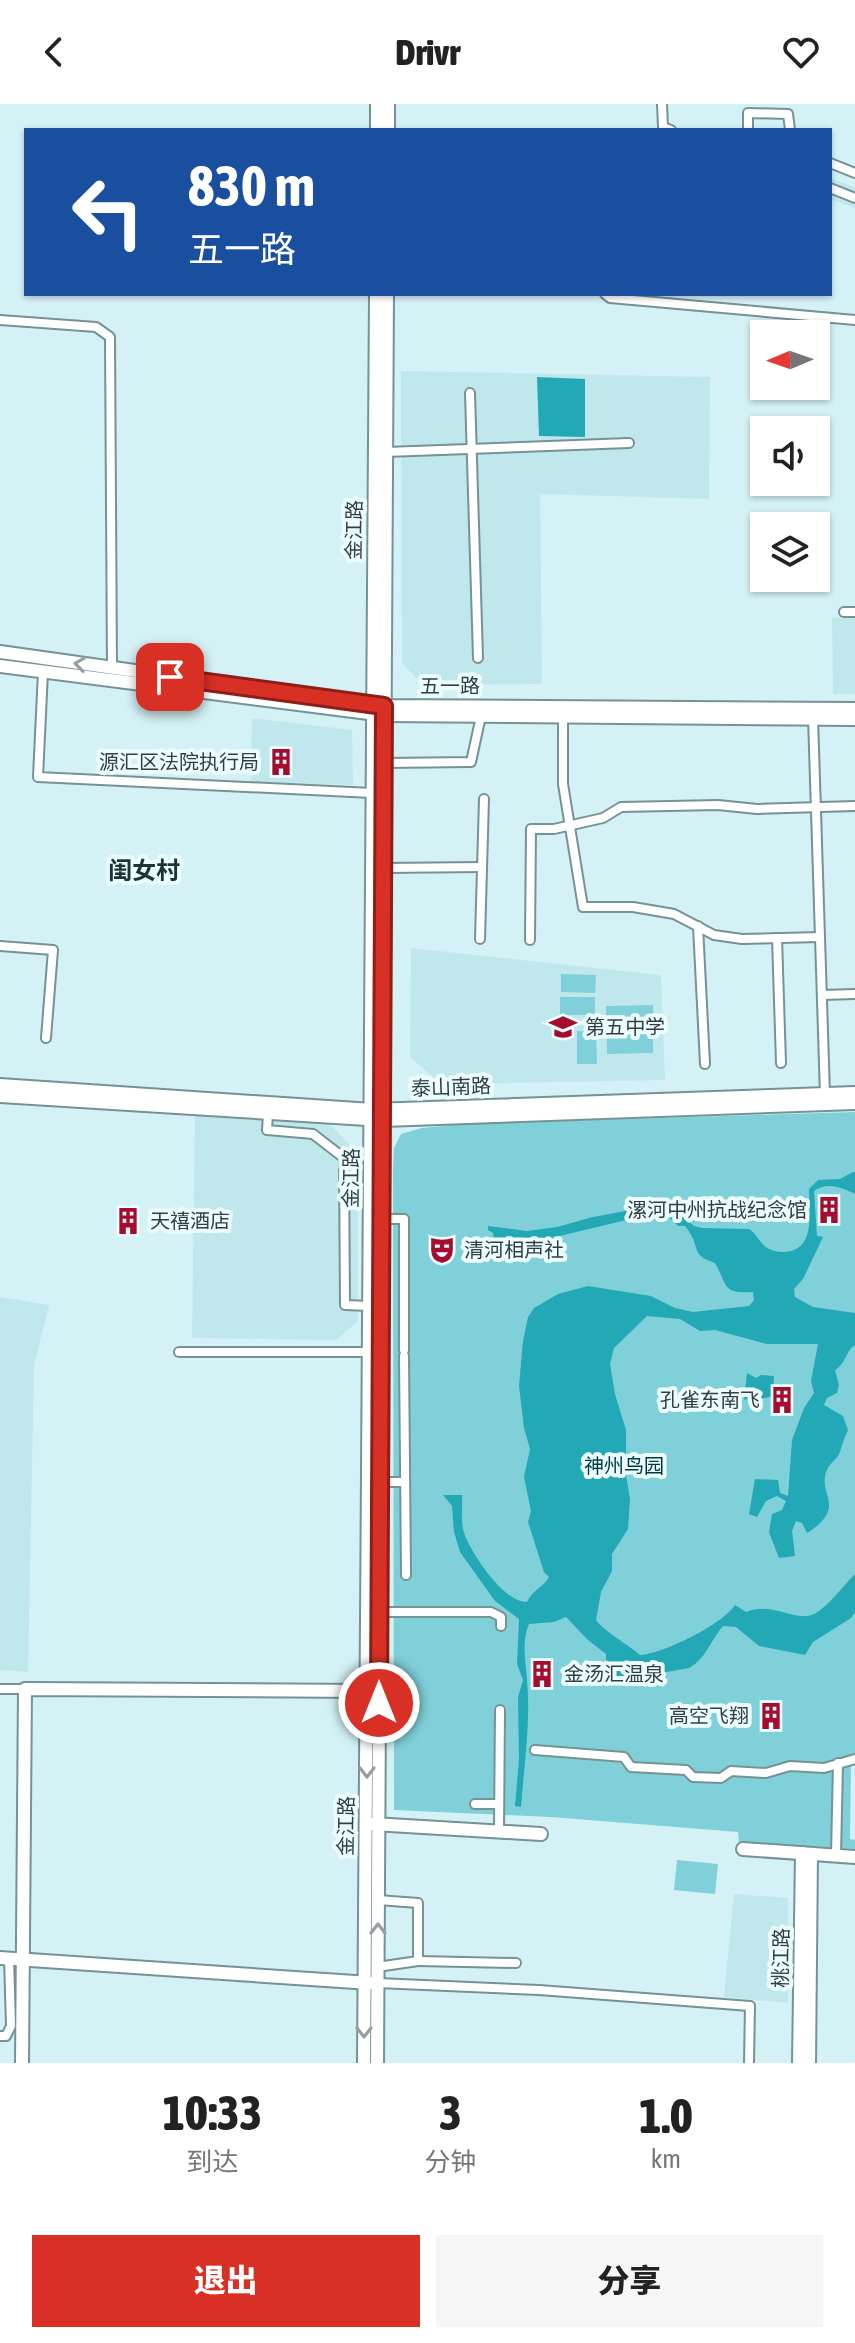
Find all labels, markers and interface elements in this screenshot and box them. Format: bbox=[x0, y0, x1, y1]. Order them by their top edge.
icon: back bbox=[32, 30, 76, 74]
icon: heart bbox=[779, 30, 823, 74]
text: Drivr bbox=[395, 31, 460, 73]
text: 830 m bbox=[188, 154, 315, 218]
icon: left bbox=[56, 160, 160, 264]
text: 五一路 bbox=[188, 228, 296, 270]
north arrow bbox=[750, 320, 830, 400]
map controls bbox=[750, 320, 830, 592]
button: sound bbox=[750, 416, 830, 496]
street label: 金江路 bbox=[341, 500, 366, 560]
button: layers bbox=[750, 512, 830, 592]
pin bbox=[136, 643, 204, 711]
icon: arrive bbox=[148, 655, 192, 699]
one-way arrow bbox=[73, 656, 87, 673]
street label: 五一路 bbox=[420, 674, 480, 697]
building icon: 源汇区法院执行局 bbox=[266, 747, 296, 777]
place label: 源汇区法院执行局 bbox=[99, 750, 259, 773]
district label: 闺女村 bbox=[108, 857, 180, 884]
school or university icon: 第五中学 bbox=[548, 1012, 578, 1042]
place label: 第五中学 bbox=[585, 1015, 665, 1038]
street label: 泰山南路 bbox=[411, 1074, 491, 1099]
street label: 金江路 bbox=[338, 1148, 363, 1208]
building icon: 漯河中州抗战纪念馆 bbox=[814, 1195, 844, 1225]
place label: 漯河中州抗战纪念馆 bbox=[627, 1198, 807, 1221]
building icon: 天禧酒店 bbox=[113, 1206, 143, 1236]
place label: 天禧酒店 bbox=[150, 1209, 230, 1232]
theatre icon: 清河相声社 bbox=[427, 1235, 457, 1265]
place label: 清河相声社 bbox=[464, 1238, 564, 1261]
building icon: 孔雀东南飞 bbox=[767, 1385, 797, 1415]
place label: 孔雀东南飞 bbox=[660, 1388, 760, 1411]
park label: 神州鸟园 bbox=[584, 1454, 664, 1477]
building icon: 金汤汇温泉 bbox=[527, 1659, 557, 1689]
position arrow bbox=[337, 1661, 421, 1745]
place label: 金汤汇温泉 bbox=[564, 1662, 664, 1685]
building icon: 高空飞翔 bbox=[756, 1701, 786, 1731]
place label: 高空飞翔 bbox=[669, 1704, 749, 1727]
one-way arrow bbox=[358, 1766, 376, 1779]
street label: 金江路 bbox=[333, 1796, 358, 1856]
one-way arrow bbox=[369, 1922, 387, 1935]
street label: 桃江路 bbox=[768, 1928, 793, 1988]
one-way arrow bbox=[355, 2026, 373, 2039]
text: 10:33 bbox=[162, 2085, 262, 2140]
text: 3 bbox=[439, 2085, 462, 2140]
text: 1.0 bbox=[639, 2088, 693, 2143]
text: km bbox=[651, 2144, 681, 2174]
text: 到达 bbox=[186, 2147, 238, 2177]
text: 分钟 bbox=[425, 2147, 477, 2177]
button: 退出 bbox=[32, 2235, 420, 2327]
button: 分享 bbox=[436, 2235, 823, 2327]

